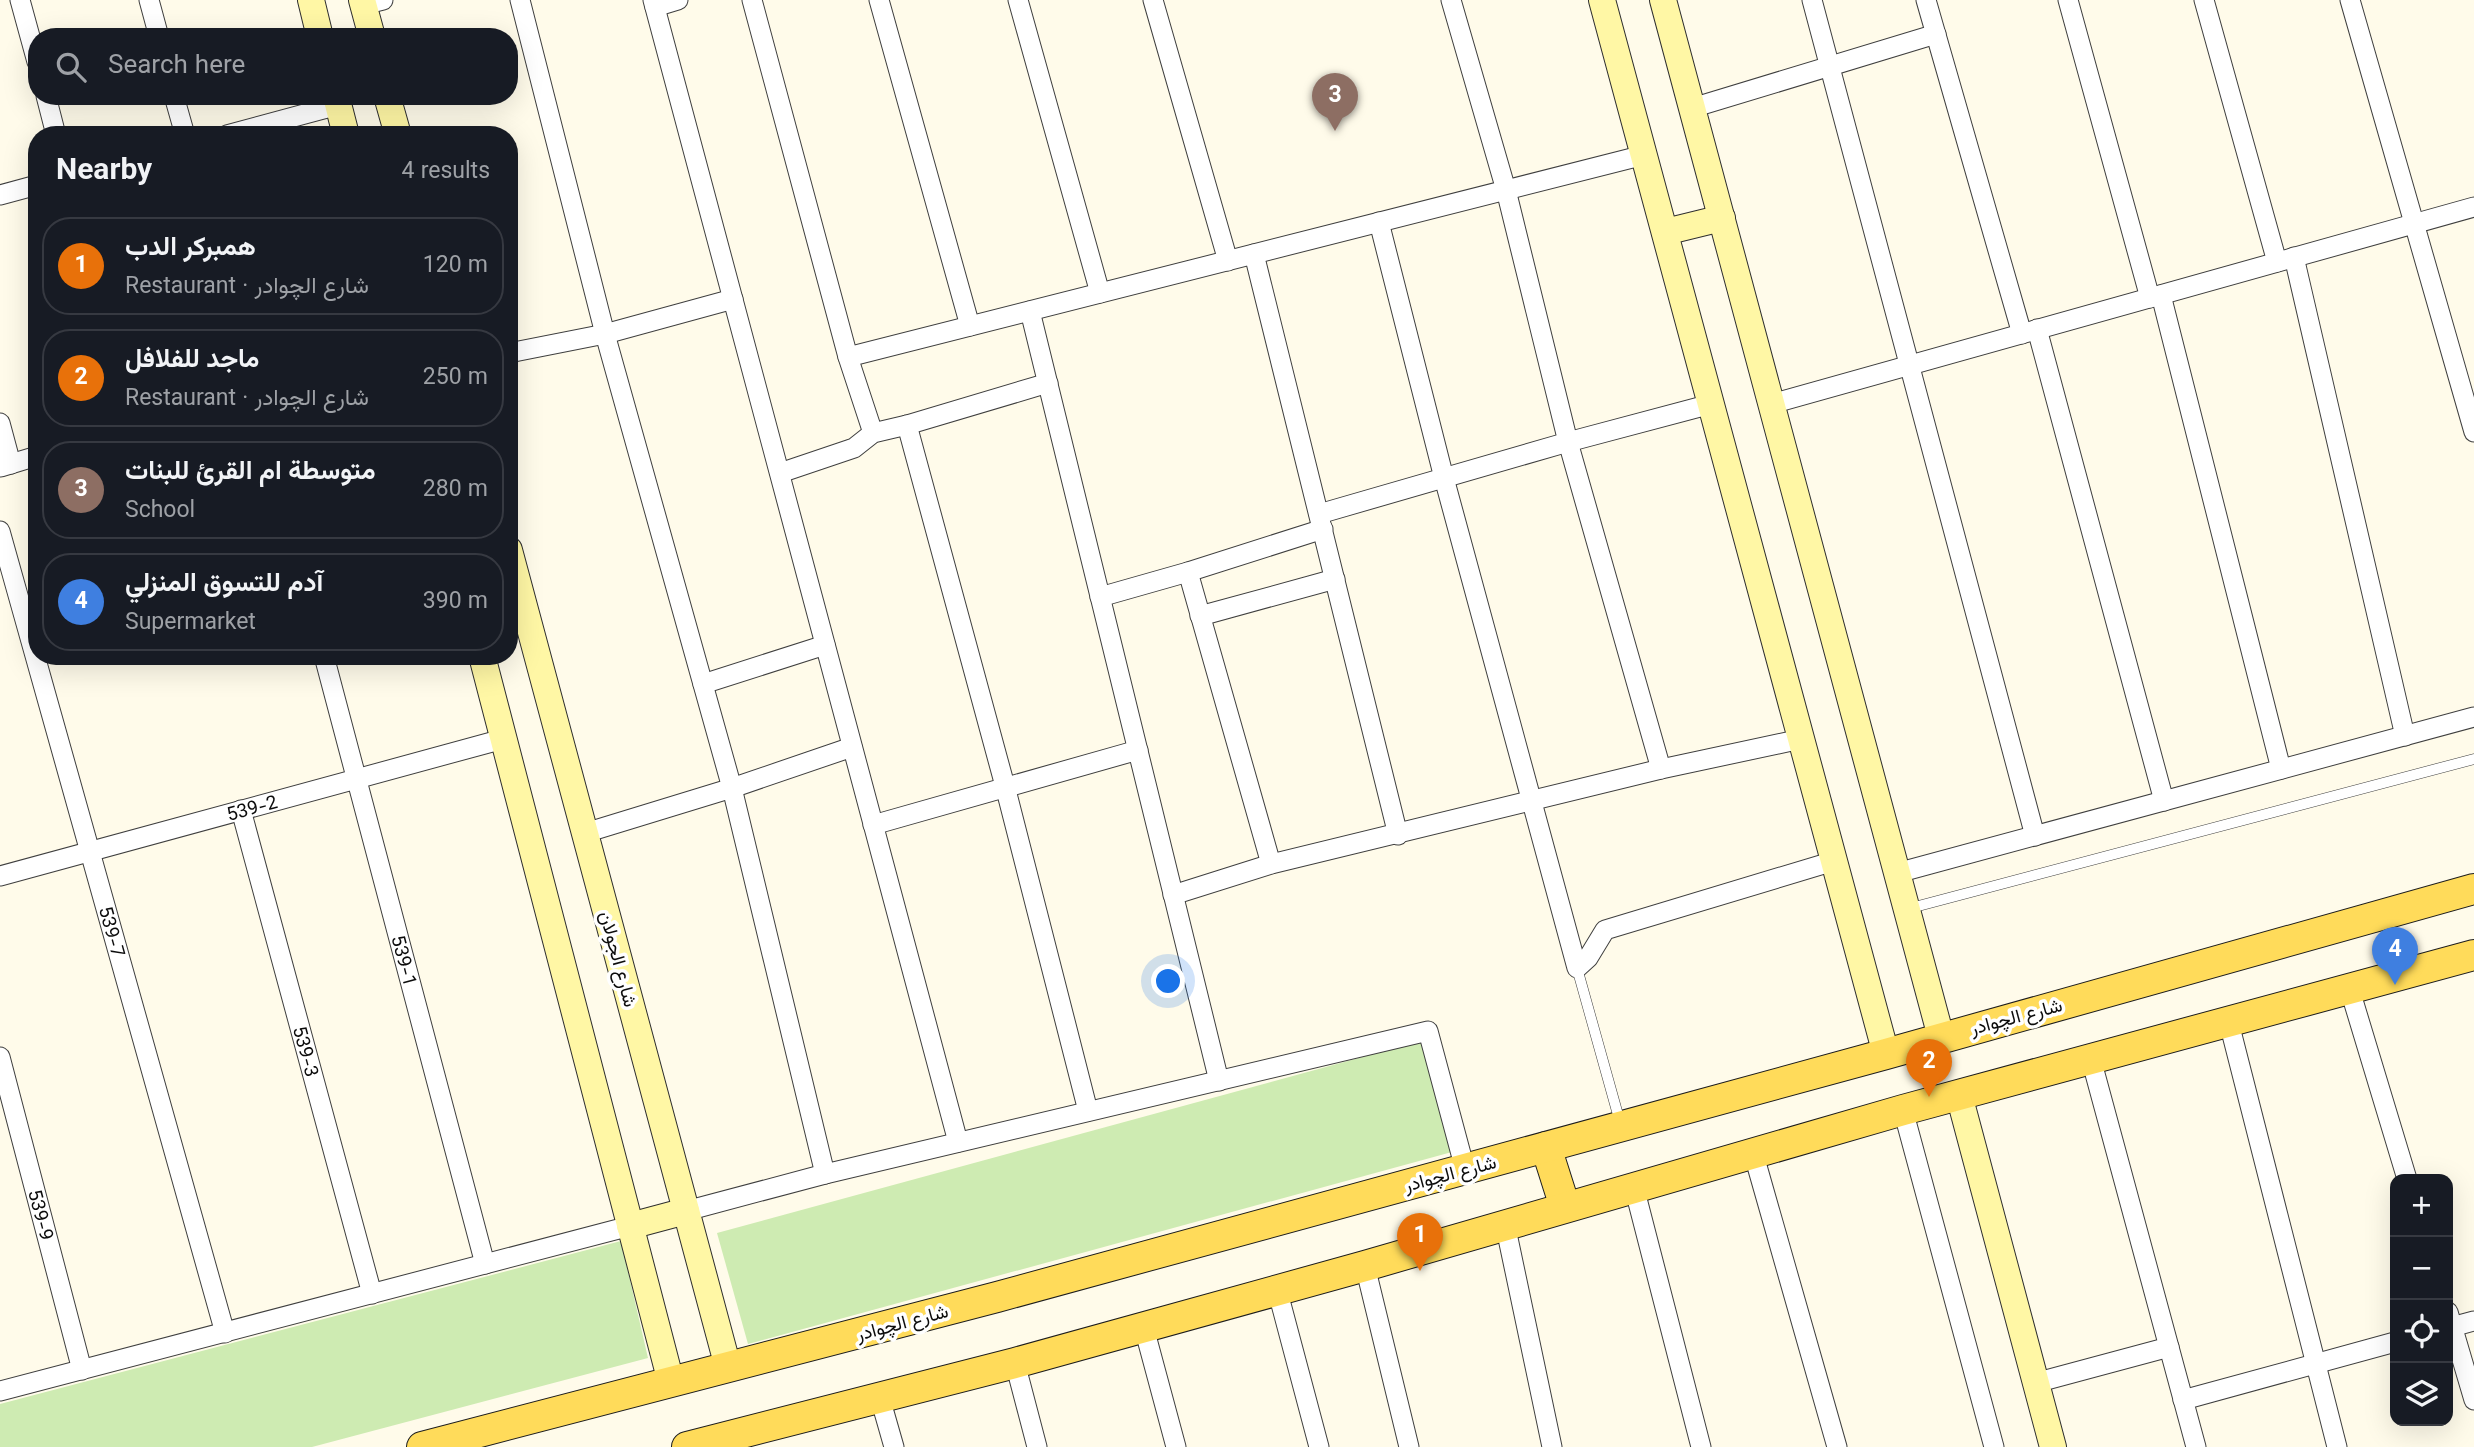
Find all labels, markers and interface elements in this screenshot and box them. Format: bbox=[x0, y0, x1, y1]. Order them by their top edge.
search box bbox=[28, 28, 518, 105]
text: Search here bbox=[108, 46, 245, 87]
icon: search bbox=[52, 48, 90, 86]
pin: 3 bbox=[1312, 73, 1358, 131]
text: Nearby bbox=[56, 148, 152, 195]
text: 4 results bbox=[402, 154, 490, 190]
text: همبركر الدب bbox=[125, 228, 256, 269]
text: 1 bbox=[74, 248, 88, 284]
text: 120 m bbox=[423, 248, 488, 284]
text: Restaurant · شارع الچوادر bbox=[125, 269, 369, 305]
text: ماجد للفلافل bbox=[125, 340, 259, 381]
text: 2 bbox=[74, 360, 88, 396]
text: 250 m bbox=[423, 360, 488, 396]
text: Restaurant · شارع الچوادر bbox=[125, 381, 369, 417]
text: متوسطة ام القرئ للبنات bbox=[125, 452, 376, 493]
text: 3 bbox=[74, 472, 88, 508]
text: 280 m bbox=[423, 472, 488, 508]
text: School bbox=[125, 493, 195, 529]
text: آدم للتسوق المنزلي bbox=[125, 564, 323, 605]
text: 4 bbox=[74, 584, 88, 620]
text: 390 m bbox=[423, 584, 488, 620]
text: Supermarket bbox=[125, 605, 256, 641]
street label: 539-2 bbox=[224, 789, 281, 831]
street label: 539-7 bbox=[89, 903, 131, 961]
street label: شارع الجولان bbox=[590, 908, 643, 1011]
pin: 4 bbox=[2372, 927, 2418, 985]
street label: 539-1 bbox=[382, 932, 423, 990]
your location bbox=[1151, 964, 1185, 998]
street label: شارع الچوادر bbox=[1966, 992, 2066, 1045]
street label: 539-3 bbox=[283, 1023, 325, 1081]
pin: 2 bbox=[1906, 1039, 1952, 1097]
street label: شارع الچوادر bbox=[1400, 1149, 1500, 1202]
map controls bbox=[2390, 1174, 2453, 1426]
button: + bbox=[2390, 1174, 2453, 1237]
street label: 539-9 bbox=[18, 1187, 59, 1244]
pin: 1 bbox=[1397, 1213, 1443, 1271]
button: − bbox=[2390, 1237, 2453, 1300]
street label: شارع الچوادر bbox=[852, 1298, 952, 1351]
button: locate bbox=[2390, 1300, 2453, 1363]
button: layers bbox=[2390, 1363, 2453, 1426]

